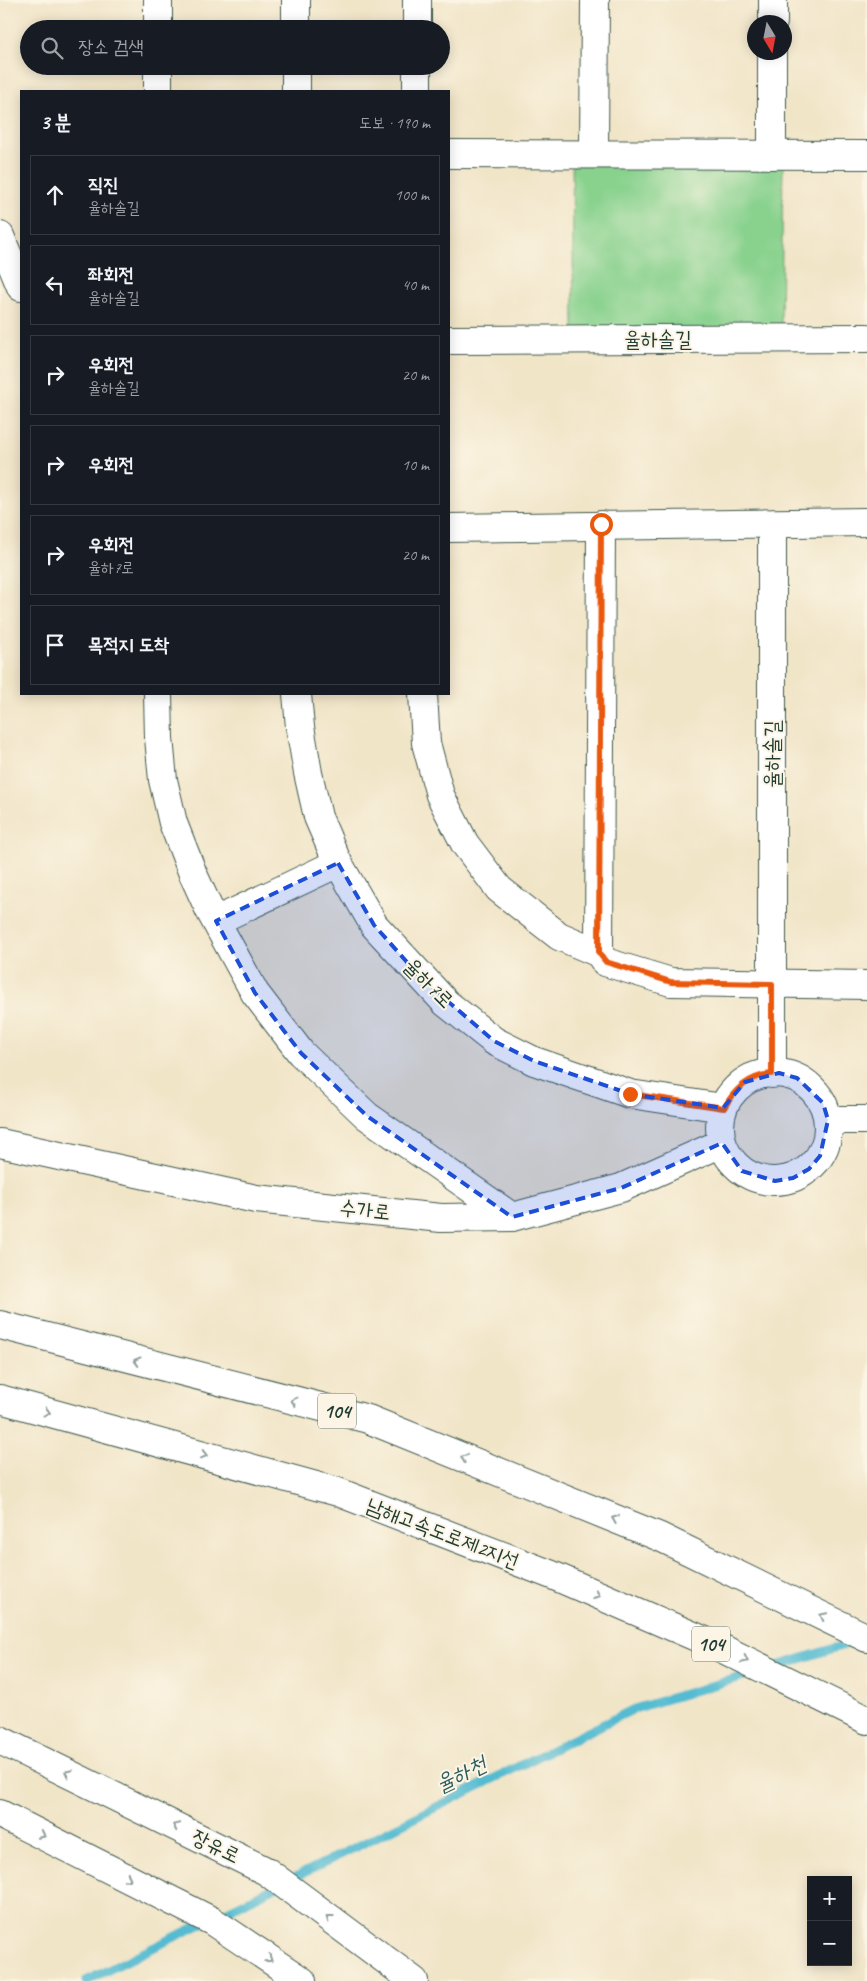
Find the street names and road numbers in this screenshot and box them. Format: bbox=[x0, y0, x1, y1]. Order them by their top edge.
street label: 율하솔길 bbox=[624, 326, 692, 352]
street label: 율하솔길 bbox=[759, 720, 785, 788]
street label: 율하7로 bbox=[399, 953, 459, 1013]
street label: 수가로 bbox=[338, 1194, 392, 1226]
road number: 104 bbox=[318, 1394, 356, 1428]
street label: 남해고속도로제2지선 bbox=[363, 1492, 523, 1574]
road number: 104 bbox=[692, 1626, 730, 1662]
street label: 장유로 bbox=[188, 1823, 244, 1869]

